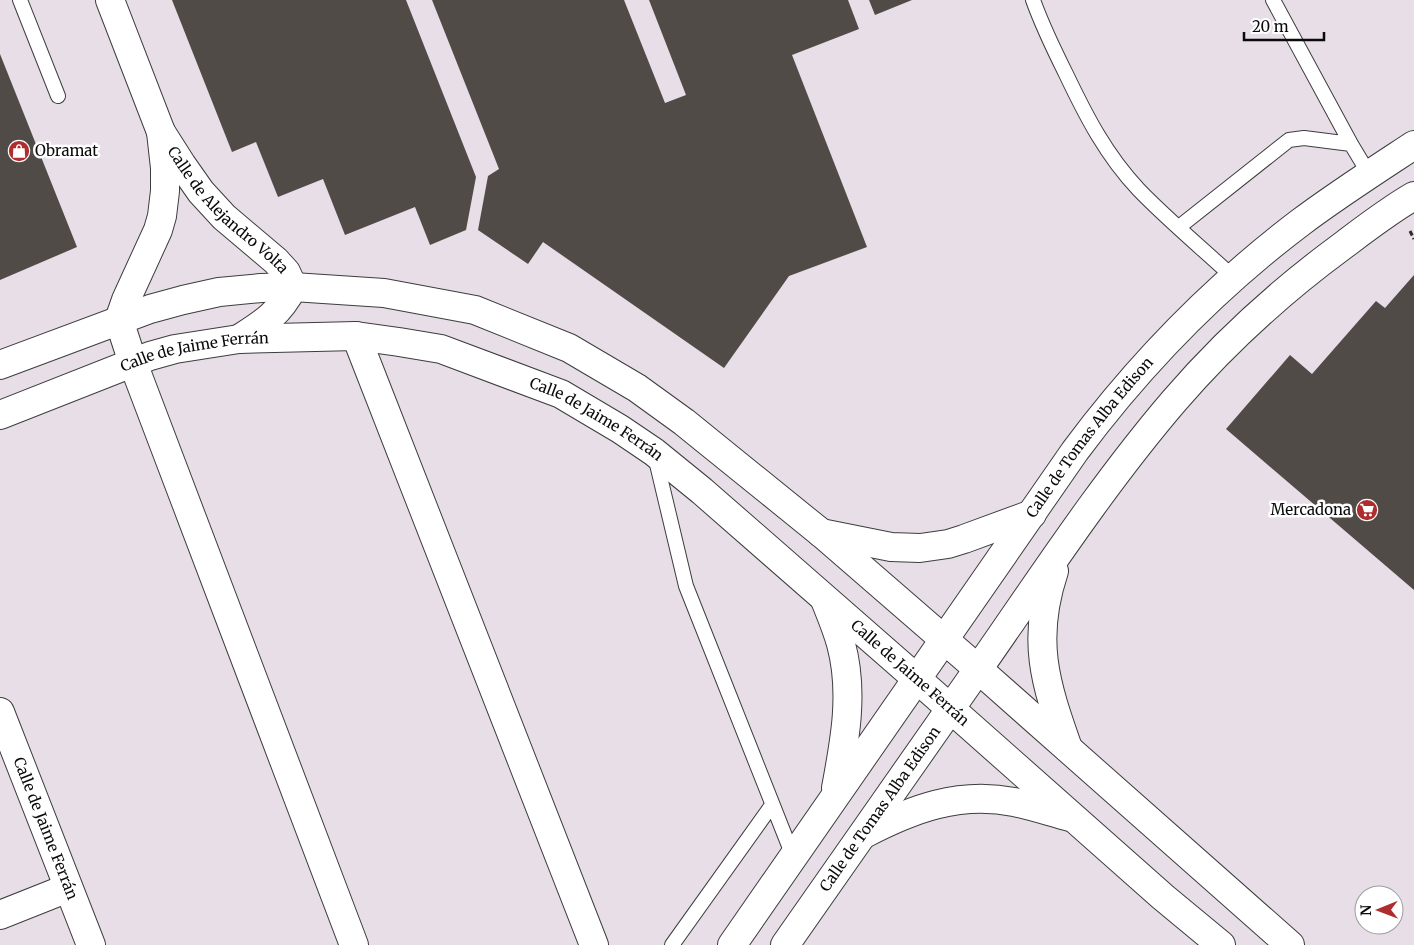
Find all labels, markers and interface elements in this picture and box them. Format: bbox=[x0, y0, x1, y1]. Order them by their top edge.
scale bar bbox=[1244, 10, 1324, 42]
text: 20 m bbox=[1252, 17, 1289, 36]
shop icon: Obramat bbox=[7, 139, 31, 163]
place label: Obramat bbox=[35, 141, 98, 160]
street label: Calle de Alejandro Volta bbox=[164, 143, 293, 277]
street label: Calle de Jaime Ferrán bbox=[118, 328, 269, 376]
street label: Calle de Tomas Alba Edison bbox=[1022, 353, 1157, 521]
street label: Calle de Jaime Ferrán bbox=[527, 373, 667, 465]
supermarket icon: Mercadona bbox=[1355, 498, 1379, 522]
place label: Mercadona bbox=[1271, 500, 1351, 519]
street label: Calle de Jaime Ferrán bbox=[847, 616, 973, 730]
street label: Calle de Tomas Alba Edison bbox=[815, 722, 944, 895]
street label: Calle de Jaime Ferrán bbox=[10, 754, 82, 902]
north arrow bbox=[1354, 885, 1404, 935]
text: N bbox=[1357, 905, 1375, 916]

